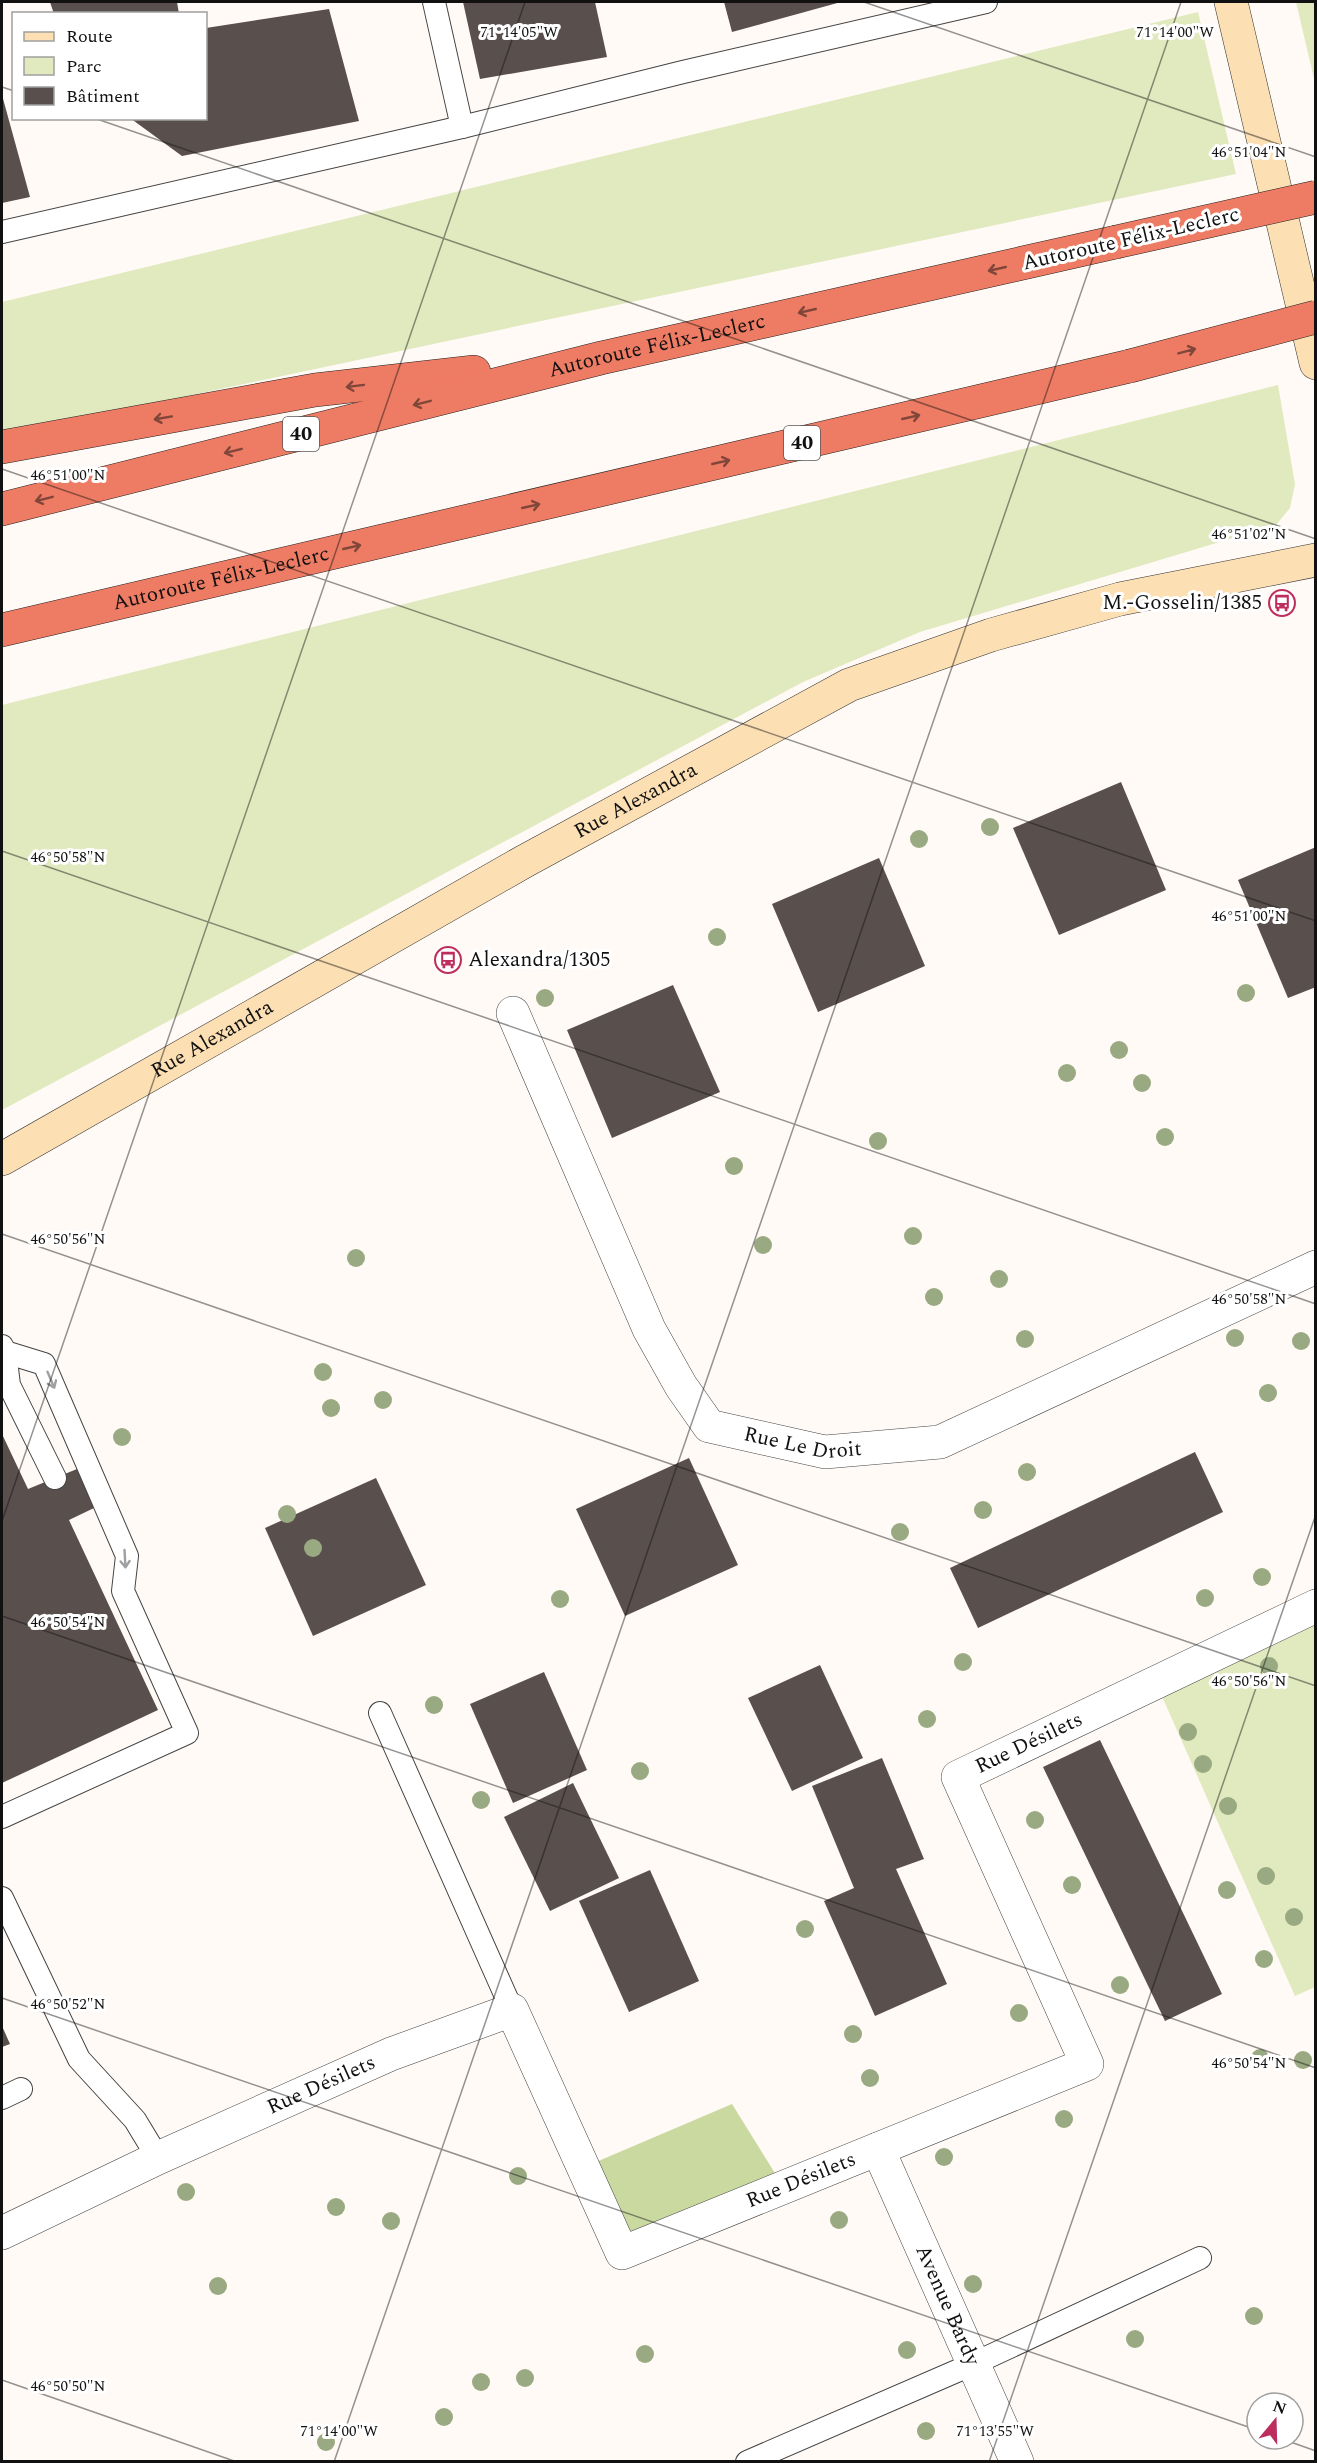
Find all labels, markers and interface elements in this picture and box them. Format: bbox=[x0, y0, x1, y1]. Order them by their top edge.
legend bbox=[12, 12, 207, 120]
text: 71°14'05"W bbox=[480, 21, 558, 44]
text: 71°14'00"W bbox=[1136, 21, 1214, 44]
text: Route bbox=[66, 23, 113, 50]
text: Parc bbox=[66, 53, 102, 80]
text: Bâtiment bbox=[66, 83, 140, 110]
text: 46°51'04"N bbox=[1212, 141, 1287, 164]
street label: Autoroute Félix-Leclerc bbox=[1019, 198, 1243, 280]
one-way arrow bbox=[988, 264, 1007, 275]
street label: Autoroute Félix-Leclerc bbox=[545, 305, 769, 387]
one-way arrow bbox=[798, 306, 817, 318]
one-way arrow bbox=[1177, 345, 1196, 357]
one-way arrow bbox=[346, 381, 366, 392]
one-way arrow bbox=[413, 397, 432, 409]
one-way arrow bbox=[901, 411, 920, 423]
one-way arrow bbox=[154, 413, 173, 424]
road number: 40 bbox=[283, 417, 319, 451]
road number: 40 bbox=[784, 426, 820, 460]
one-way arrow bbox=[224, 445, 243, 457]
one-way arrow bbox=[711, 455, 730, 467]
text: 46°51'00"N bbox=[31, 464, 106, 487]
one-way arrow bbox=[35, 493, 54, 505]
one-way arrow bbox=[521, 499, 540, 511]
text: 46°51'02"N bbox=[1212, 523, 1287, 546]
street label: Autoroute Félix-Leclerc bbox=[109, 538, 333, 620]
one-way arrow bbox=[342, 541, 361, 553]
place label: M.-Gosselin/1385 bbox=[1102, 587, 1262, 619]
bus stop icon: M.-Gosselin/1385 bbox=[1267, 588, 1297, 618]
street label: Rue Alexandra bbox=[568, 754, 704, 847]
text: 46°50'58"N bbox=[31, 846, 106, 869]
text: 46°51'00"N bbox=[1212, 905, 1287, 928]
place label: Alexandra/1305 bbox=[468, 944, 610, 976]
bus stop icon: Alexandra/1305 bbox=[433, 945, 463, 975]
street label: Rue Alexandra bbox=[145, 991, 280, 1087]
text: 46°50'56"N bbox=[31, 1228, 106, 1251]
text: 46°50'58"N bbox=[1212, 1288, 1287, 1311]
one-way arrow bbox=[47, 1371, 58, 1389]
street label: Rue Le Droit bbox=[741, 1418, 863, 1468]
one-way arrow bbox=[120, 1549, 131, 1569]
text: 46°50'54"N bbox=[31, 1611, 106, 1634]
text: 46°50'56"N bbox=[1212, 1670, 1287, 1693]
street label: Rue Désilets bbox=[970, 1704, 1088, 1783]
text: 46°50'52"N bbox=[31, 1993, 106, 2016]
street label: Rue Désilets bbox=[262, 2047, 381, 2123]
text: 46°50'54"N bbox=[1212, 2052, 1287, 2075]
street label: Rue Désilets bbox=[741, 2144, 861, 2217]
street label: Avenue Bardy bbox=[907, 2240, 989, 2372]
text: 46°50'50"N bbox=[31, 2375, 106, 2398]
north arrow bbox=[1245, 2391, 1305, 2451]
text: N bbox=[1269, 2394, 1290, 2421]
text: 71°14'00"W bbox=[300, 2420, 378, 2443]
text: 71°13'55"W bbox=[956, 2420, 1034, 2443]

